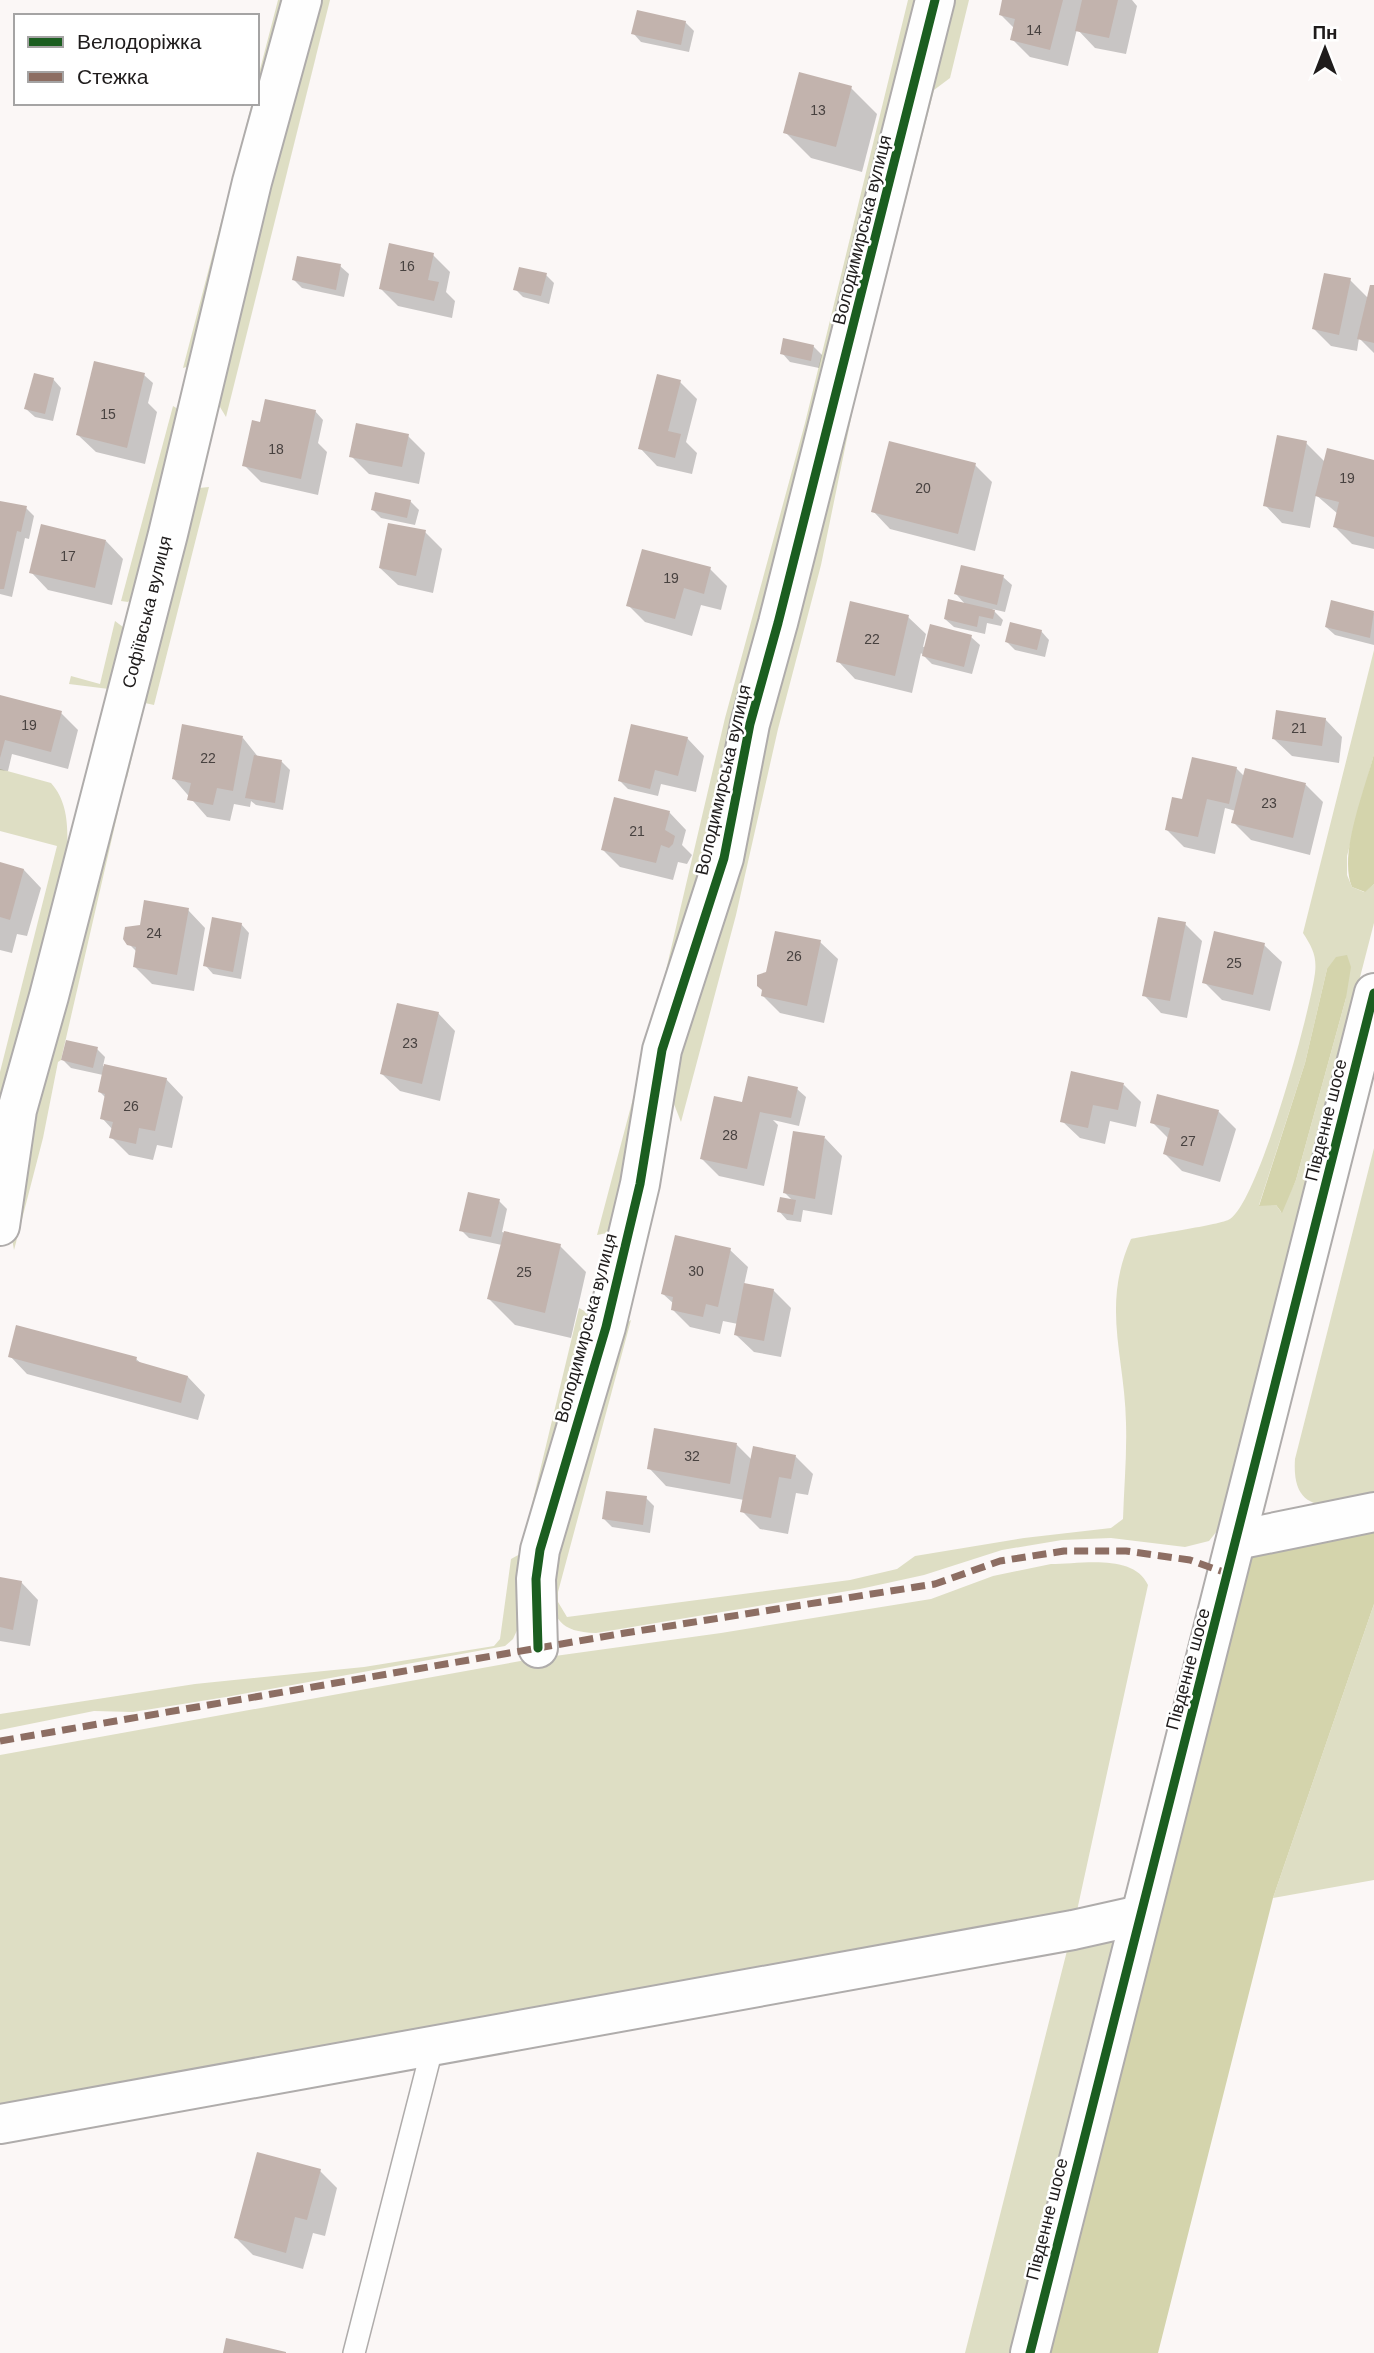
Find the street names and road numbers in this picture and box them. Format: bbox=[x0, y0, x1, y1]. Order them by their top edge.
street label: Володимирська вулиця bbox=[829, 133, 895, 327]
street label: Софіївська вулиця bbox=[118, 534, 176, 690]
street label: Володимирська вулиця bbox=[691, 683, 755, 877]
street label: Південне шосе bbox=[1301, 1057, 1351, 1183]
street label: Володимирська вулиця bbox=[551, 1231, 621, 1425]
street label: Південне шосе bbox=[1162, 1606, 1214, 1732]
street label: Південне шосе bbox=[1022, 2156, 1072, 2282]

